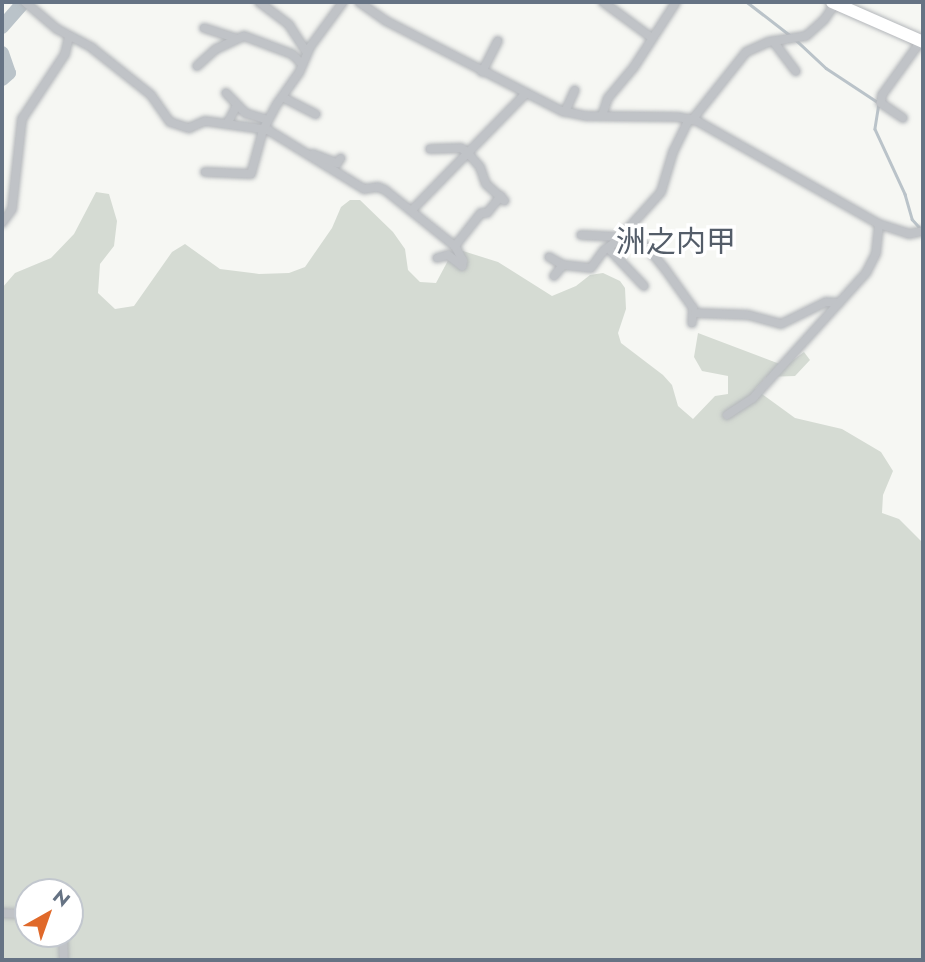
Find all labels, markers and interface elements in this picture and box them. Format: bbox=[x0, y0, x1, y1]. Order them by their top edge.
district label: 洲之内甲 bbox=[616, 224, 736, 260]
north arrow bbox=[14, 878, 84, 948]
text: N bbox=[47, 883, 76, 913]

